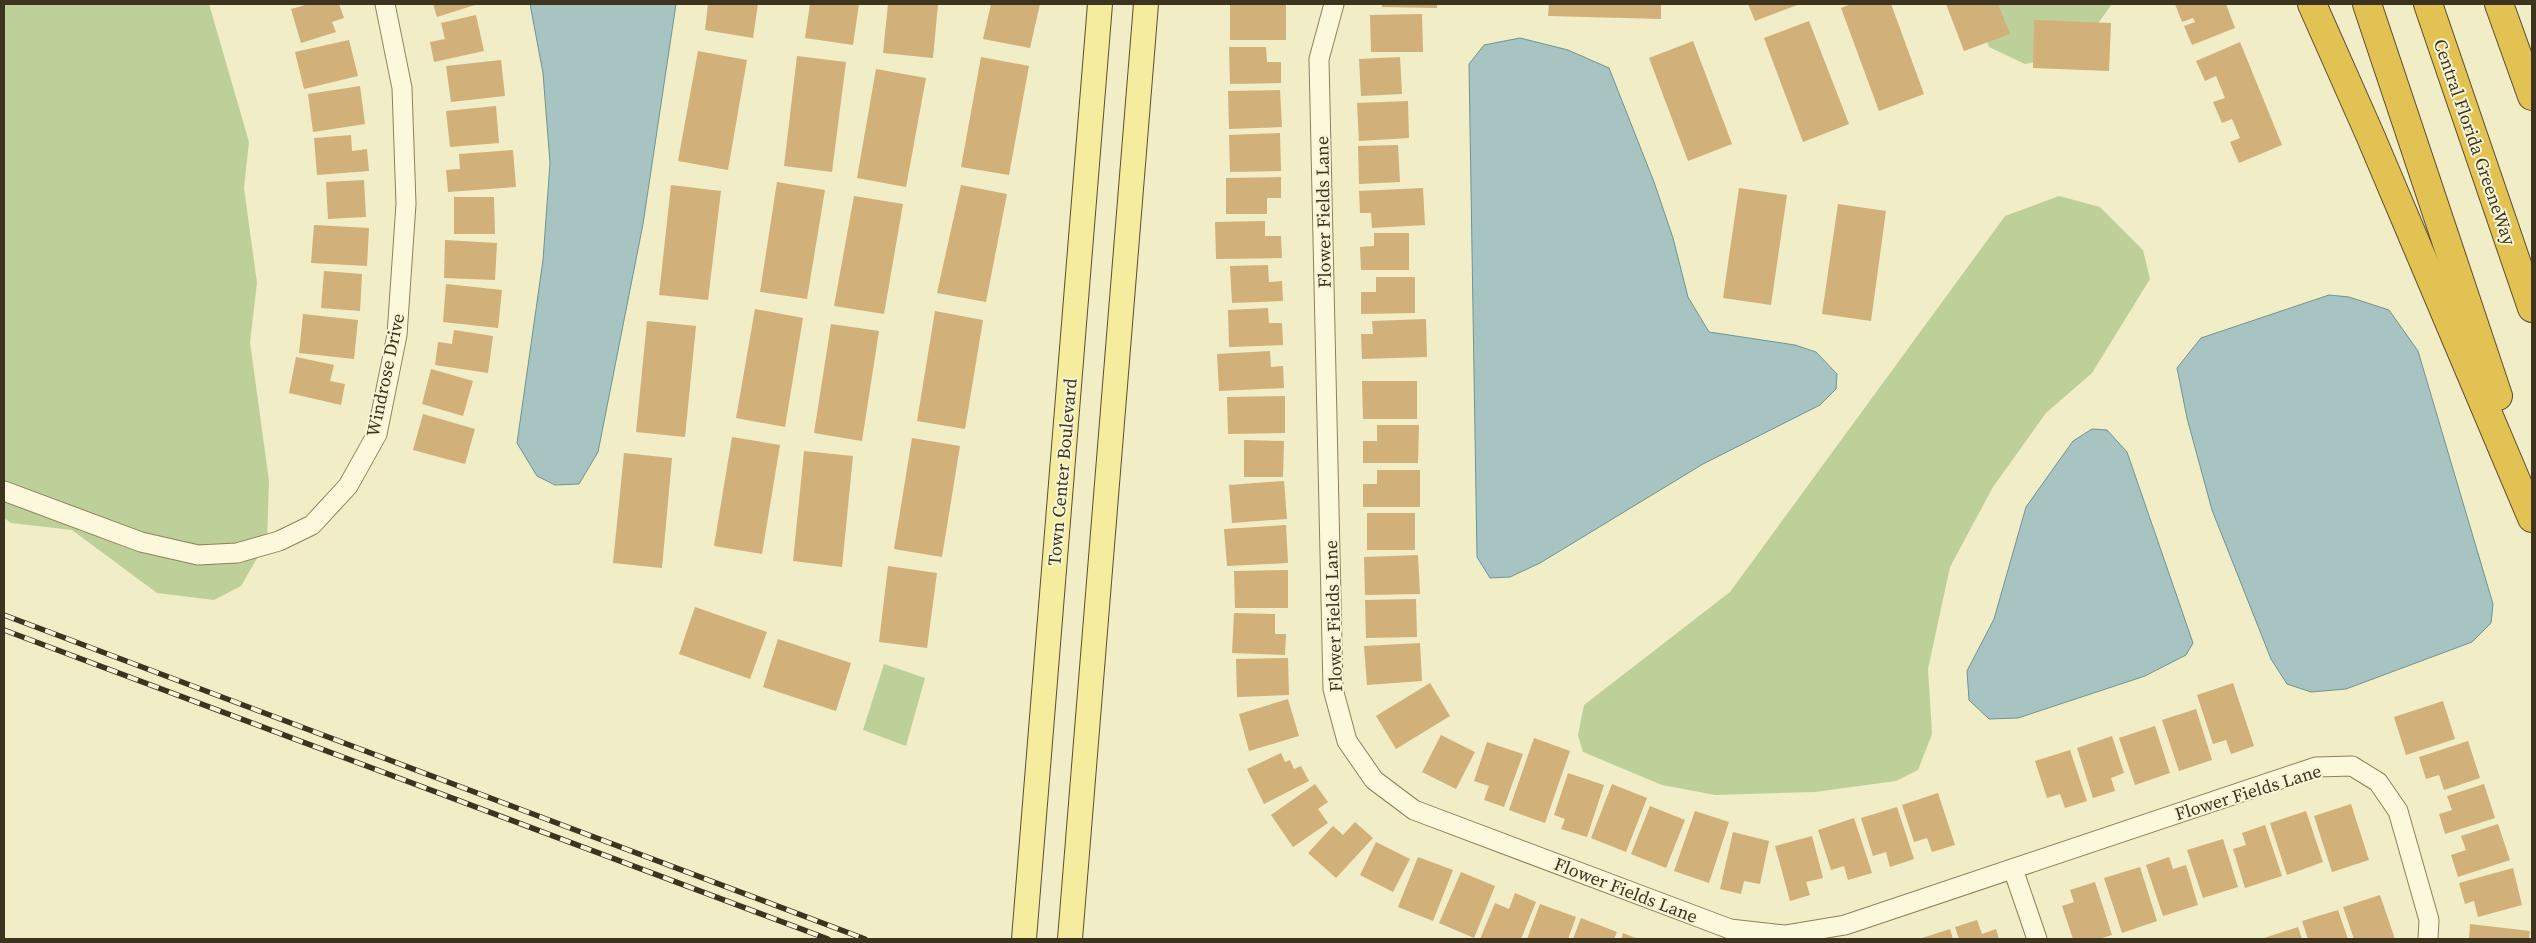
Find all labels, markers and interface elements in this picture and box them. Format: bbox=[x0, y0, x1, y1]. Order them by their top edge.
street label: Central Florida GreeneWay bbox=[2428, 35, 2522, 249]
street label: Flower Fields Lane bbox=[1309, 136, 1337, 288]
street label: Windrose Drive bbox=[360, 311, 410, 439]
street label: Town Center Boulevard bbox=[1041, 377, 1083, 567]
street label: Flower Fields Lane bbox=[1318, 540, 1348, 692]
street label: Flower Fields Lane bbox=[2172, 758, 2324, 826]
street label: Flower Fields Lane bbox=[1551, 851, 1701, 929]

